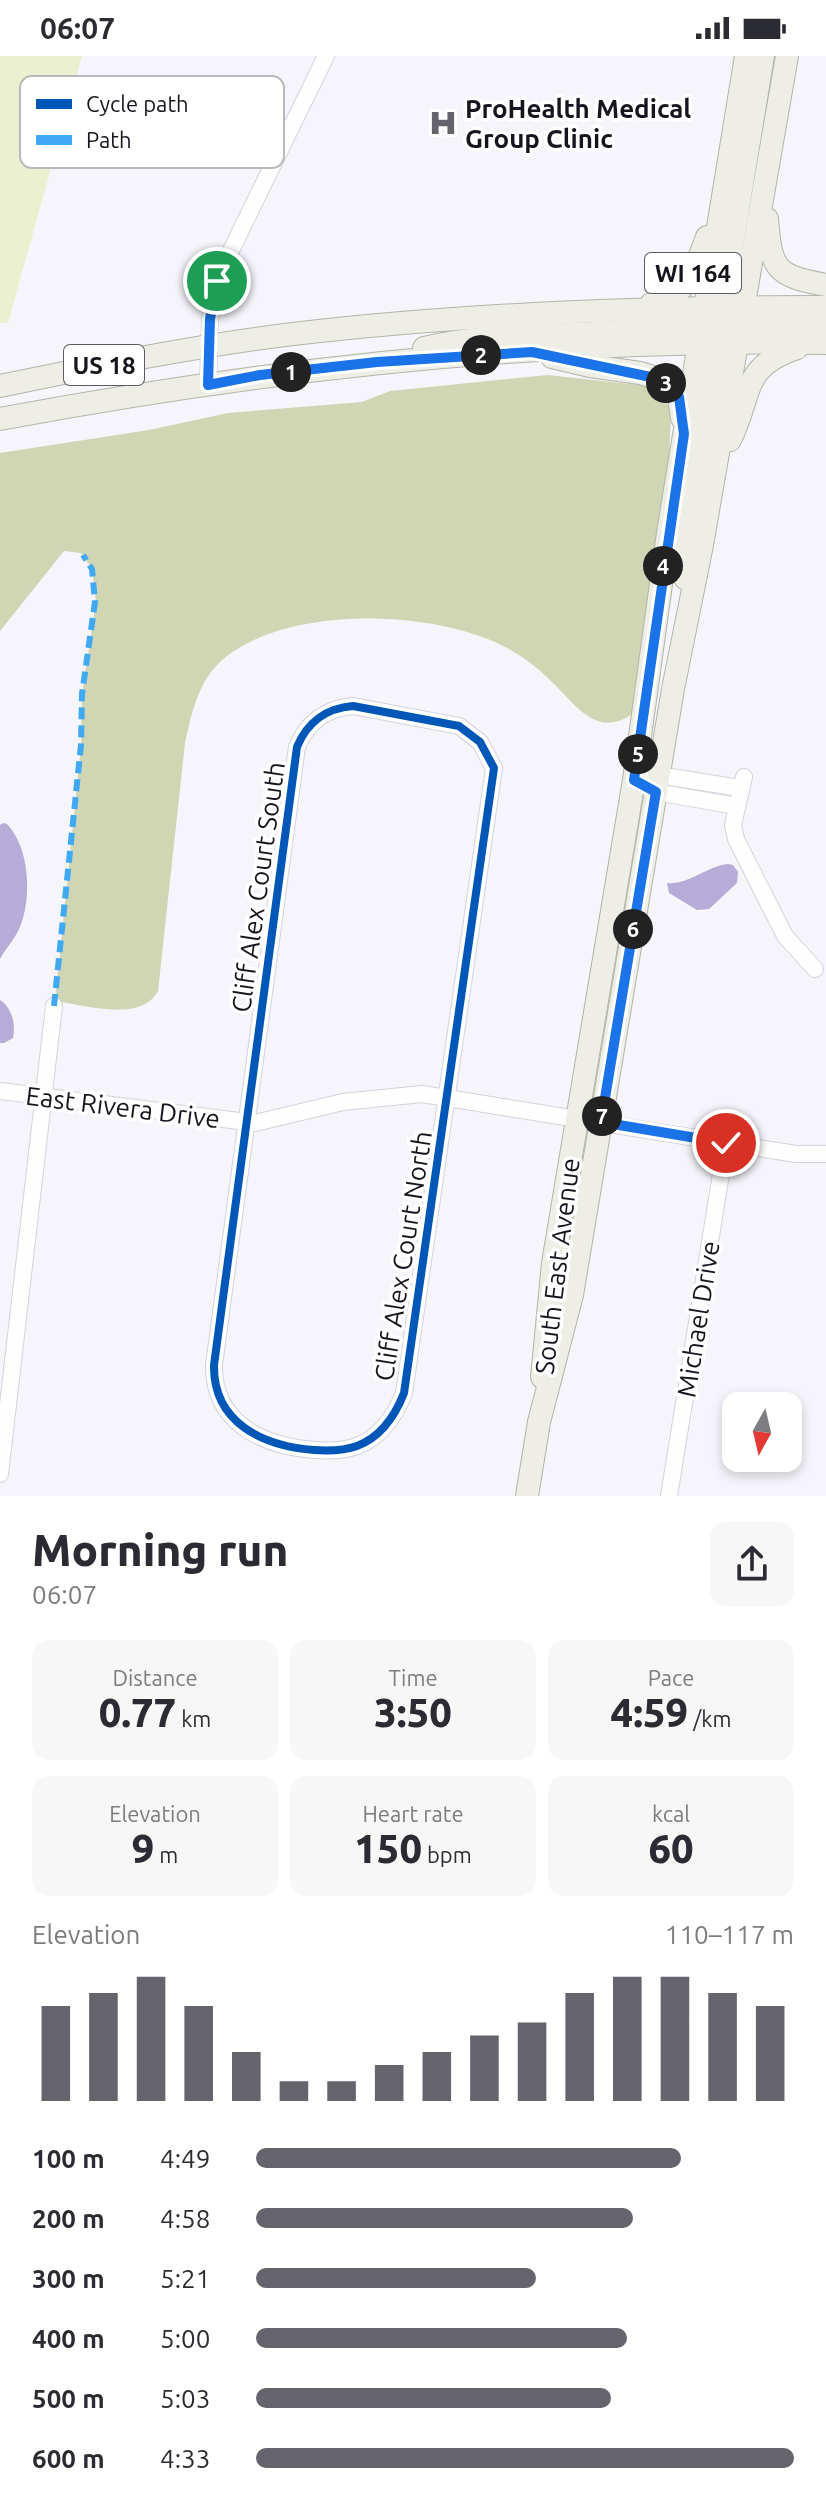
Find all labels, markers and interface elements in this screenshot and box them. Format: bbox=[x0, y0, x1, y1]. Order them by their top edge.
text: 06:07 bbox=[40, 11, 115, 45]
legend bbox=[20, 76, 284, 168]
text: Cycle path bbox=[86, 91, 189, 116]
place label: ProHealth Medical Group Clinic bbox=[465, 94, 691, 153]
hospital icon: ProHealth Medical Group Clinic bbox=[428, 108, 458, 138]
text: Path bbox=[86, 127, 131, 152]
pin bbox=[183, 247, 251, 315]
road number: WI 164 bbox=[645, 253, 741, 293]
icon: arrive bbox=[195, 259, 239, 303]
pin: 2 bbox=[461, 335, 501, 375]
text: 2 bbox=[475, 342, 487, 367]
road number: US 18 bbox=[64, 345, 144, 385]
pin: 1 bbox=[271, 352, 311, 392]
text: 1 bbox=[285, 359, 297, 384]
pin: 3 bbox=[646, 363, 686, 403]
text: 3 bbox=[660, 370, 672, 395]
pin: 4 bbox=[643, 546, 683, 586]
text: 4 bbox=[657, 553, 669, 578]
pin: 5 bbox=[618, 734, 658, 774]
text: 5 bbox=[632, 741, 644, 766]
street label: Cliff Alex Court South bbox=[226, 760, 290, 1014]
pin: 6 bbox=[613, 909, 653, 949]
text: 6 bbox=[627, 916, 639, 941]
street label: East Rivera Drive bbox=[24, 1081, 222, 1133]
pin: 7 bbox=[582, 1096, 622, 1136]
text: 7 bbox=[596, 1103, 608, 1128]
pin bbox=[692, 1109, 760, 1177]
icon: check bbox=[704, 1121, 748, 1165]
street label: Cliff Alex Court North bbox=[369, 1129, 437, 1383]
street label: South East Avenue bbox=[529, 1156, 585, 1376]
street label: Michael Drive bbox=[671, 1239, 725, 1399]
north arrow bbox=[722, 1392, 802, 1472]
map controls bbox=[722, 1392, 802, 1472]
button: share bbox=[710, 1522, 794, 1606]
text: Morning run bbox=[32, 1525, 288, 1574]
text: 06:07 bbox=[32, 1580, 97, 1609]
text: Distance bbox=[112, 1665, 198, 1690]
text: Time bbox=[388, 1665, 438, 1690]
text: Pace bbox=[648, 1665, 694, 1690]
text: 0.77 bbox=[99, 1690, 176, 1735]
text: 3:50 bbox=[374, 1690, 452, 1735]
text: 4:59 bbox=[611, 1690, 688, 1735]
text: km bbox=[176, 1706, 211, 1731]
text: /km bbox=[688, 1706, 731, 1731]
text: Elevation bbox=[109, 1801, 201, 1826]
text: Heart rate bbox=[362, 1801, 464, 1826]
text: kcal bbox=[652, 1801, 690, 1826]
text: 9 bbox=[132, 1826, 154, 1871]
text: 150 bbox=[354, 1826, 422, 1871]
text: 60 bbox=[648, 1826, 694, 1871]
text: m bbox=[154, 1842, 178, 1867]
text: bpm bbox=[422, 1842, 472, 1867]
text: Elevation bbox=[32, 1920, 140, 1949]
text: 110–117 m bbox=[665, 1920, 794, 1949]
text: 100 m bbox=[32, 2144, 105, 2173]
text: 4:49 bbox=[160, 2144, 210, 2173]
text: 200 m bbox=[32, 2204, 105, 2233]
text: 4:58 bbox=[160, 2204, 210, 2233]
text: 300 m bbox=[32, 2264, 105, 2293]
text: 5:21 bbox=[160, 2264, 210, 2293]
text: 400 m bbox=[32, 2324, 105, 2353]
text: 5:00 bbox=[160, 2324, 210, 2353]
text: 500 m bbox=[32, 2384, 105, 2413]
text: 5:03 bbox=[160, 2384, 210, 2413]
text: 600 m bbox=[32, 2444, 105, 2473]
text: 4:33 bbox=[160, 2444, 210, 2473]

